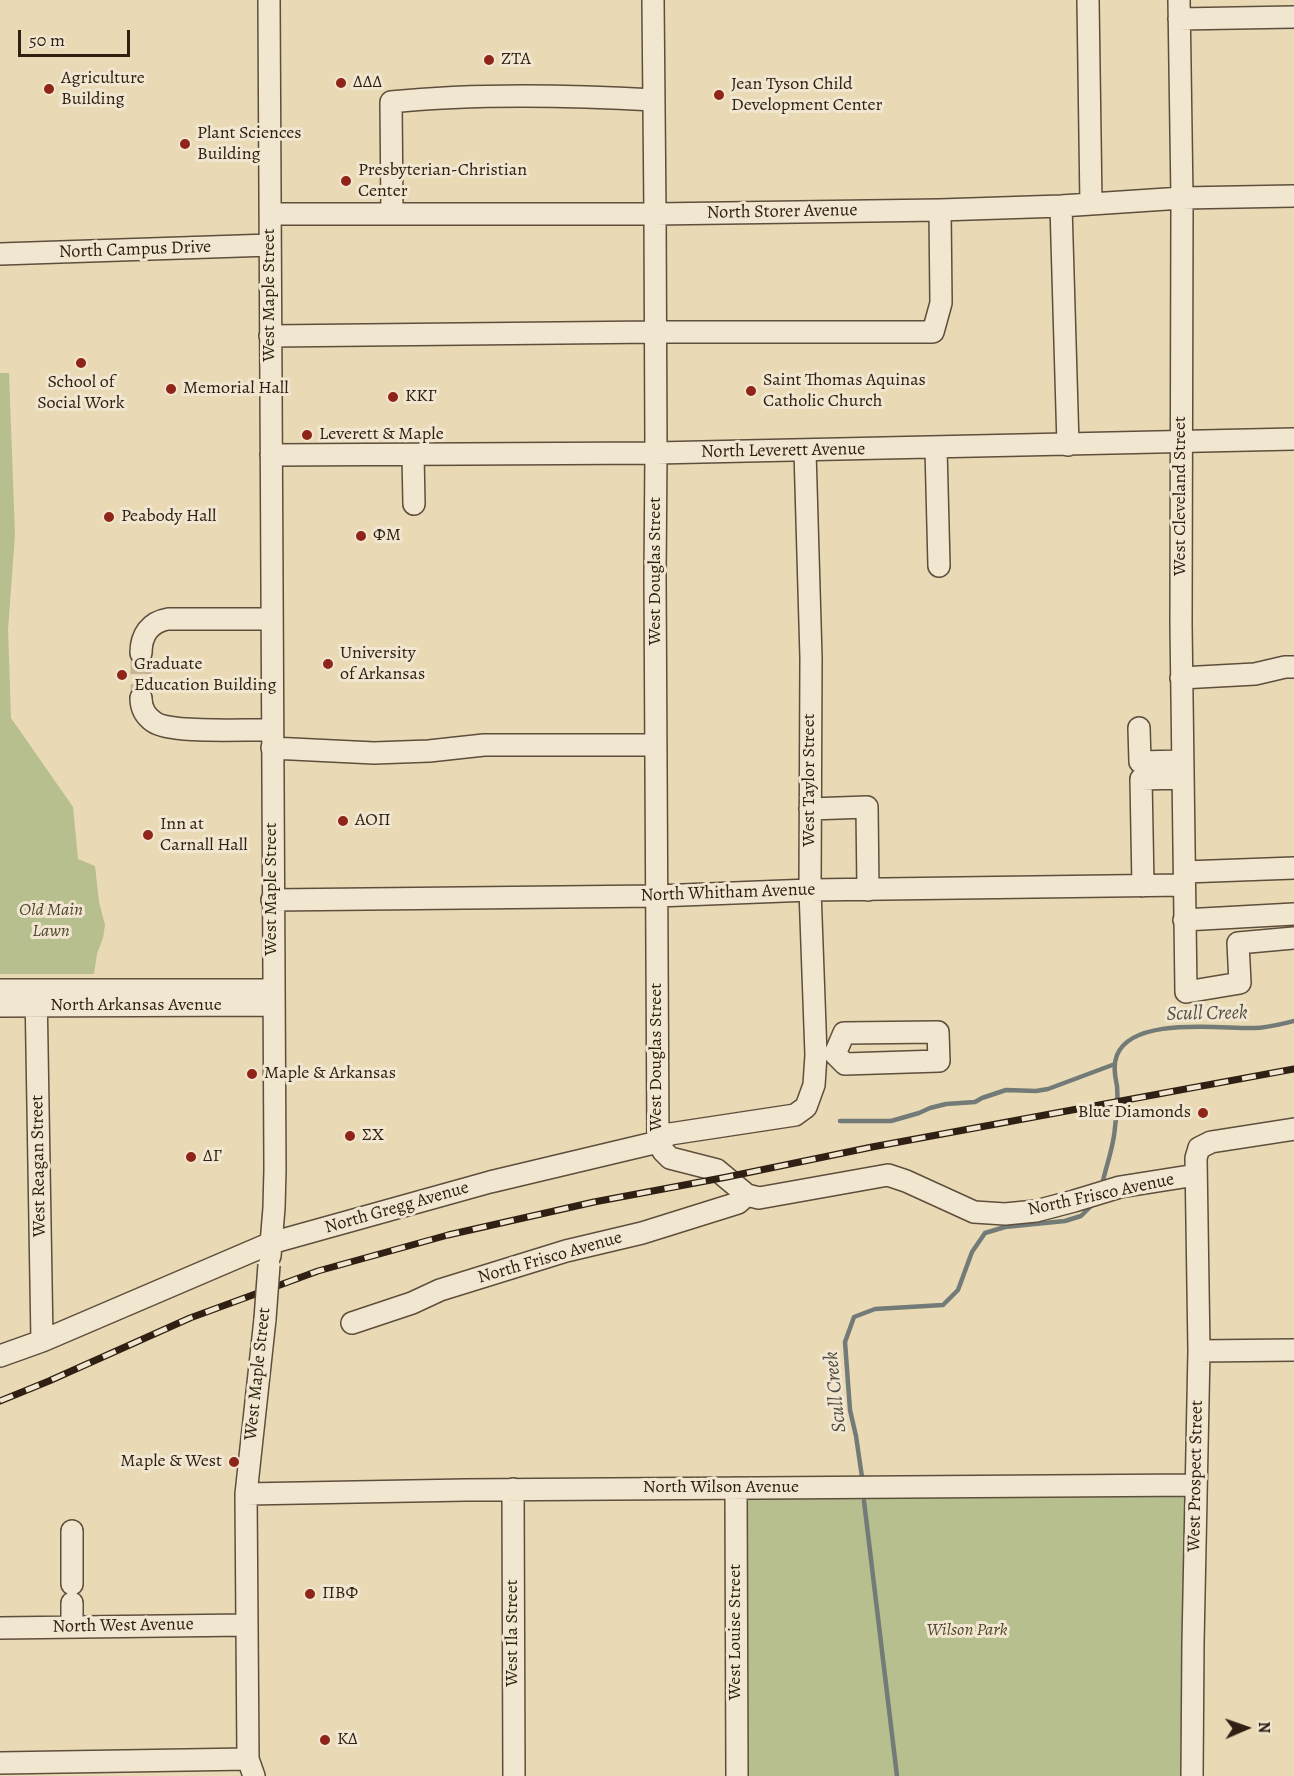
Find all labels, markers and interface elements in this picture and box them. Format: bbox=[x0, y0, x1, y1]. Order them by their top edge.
scale bar bbox=[21, 18, 134, 56]
text: 50 m bbox=[29, 28, 65, 52]
place label: ΖΤΑ bbox=[501, 49, 531, 71]
marker: ΖΤΑ bbox=[482, 53, 496, 67]
place label: Agriculture Building bbox=[61, 68, 145, 110]
place label: ΔΔΔ bbox=[353, 72, 382, 94]
place label: Jean Tyson Child Development Center bbox=[731, 74, 883, 116]
marker: ΔΔΔ bbox=[334, 76, 348, 90]
marker: Agriculture Building bbox=[42, 82, 56, 96]
marker: Jean Tyson Child Development Center bbox=[712, 88, 726, 102]
place label: Plant Sciences Building bbox=[197, 123, 302, 166]
marker: Plant Sciences Building bbox=[178, 137, 192, 151]
place label: Presbyterian-Christian Center bbox=[358, 160, 527, 202]
marker: Presbyterian-Christian Center bbox=[339, 174, 353, 188]
street label: North Storer Avenue bbox=[706, 200, 858, 224]
street label: West Maple Street bbox=[259, 228, 281, 362]
street label: North Campus Drive bbox=[58, 237, 212, 263]
marker: School of Social Work bbox=[74, 356, 88, 370]
place label: Saint Thomas Aquinas Catholic Church bbox=[763, 370, 926, 412]
place label: School of Social Work bbox=[37, 372, 125, 415]
place label: Memorial Hall bbox=[183, 378, 289, 400]
marker: Memorial Hall bbox=[164, 382, 178, 396]
marker: Saint Thomas Aquinas Catholic Church bbox=[744, 384, 758, 398]
place label: ΚΚΓ bbox=[405, 386, 436, 408]
marker: ΚΚΓ bbox=[386, 390, 400, 404]
street label: West Cleveland Street bbox=[1170, 416, 1192, 576]
place label: Leverett & Maple bbox=[319, 424, 444, 446]
marker: Leverett & Maple bbox=[300, 428, 314, 442]
street label: North Leverett Avenue bbox=[701, 439, 865, 463]
street label: West Douglas Street bbox=[645, 497, 667, 645]
place label: Peabody Hall bbox=[121, 506, 216, 528]
marker: Peabody Hall bbox=[102, 510, 116, 524]
place label: ΦΜ bbox=[373, 525, 401, 547]
marker: ΦΜ bbox=[354, 529, 368, 543]
place label: University of Arkansas bbox=[340, 643, 425, 686]
place label: Graduate Education Building bbox=[134, 654, 276, 696]
marker: University of Arkansas bbox=[321, 657, 335, 671]
marker: Graduate Education Building bbox=[115, 668, 129, 682]
street label: West Taylor Street bbox=[799, 713, 821, 847]
place label: ΑΟΠ bbox=[355, 810, 391, 832]
place label: Inn at Carnall Hall bbox=[160, 814, 248, 856]
marker: ΑΟΠ bbox=[336, 814, 350, 828]
street label: West Maple Street bbox=[261, 822, 283, 956]
marker: Inn at Carnall Hall bbox=[141, 828, 155, 842]
street label: North Whitham Avenue bbox=[640, 879, 816, 907]
park label: Old Main Lawn bbox=[19, 900, 83, 942]
street label: West Douglas Street bbox=[646, 983, 668, 1131]
street label: North Arkansas Avenue bbox=[50, 995, 222, 1017]
water label: Scull Creek bbox=[1166, 1001, 1248, 1027]
place label: Maple & Arkansas bbox=[264, 1063, 396, 1085]
marker: Maple & Arkansas bbox=[245, 1067, 259, 1081]
street label: West Reagan Street bbox=[27, 1095, 51, 1237]
place label: Blue Diamonds bbox=[1078, 1102, 1191, 1124]
marker: Blue Diamonds bbox=[1196, 1106, 1210, 1120]
place label: ΣΧ bbox=[362, 1125, 384, 1147]
marker: ΣΧ bbox=[343, 1129, 357, 1143]
place label: ΔΓ bbox=[203, 1146, 222, 1168]
marker: ΔΓ bbox=[184, 1150, 198, 1164]
street label: North Frisco Avenue bbox=[1026, 1169, 1176, 1221]
street label: North Gregg Avenue bbox=[322, 1177, 472, 1239]
street label: North Frisco Avenue bbox=[475, 1227, 625, 1289]
street label: West Maple Street bbox=[240, 1307, 276, 1441]
water label: Scull Creek bbox=[820, 1350, 852, 1434]
street label: West Prospect Street bbox=[1184, 1400, 1208, 1552]
place label: Maple & West bbox=[120, 1451, 222, 1473]
marker: Maple & West bbox=[227, 1455, 241, 1469]
street label: North Wilson Avenue bbox=[643, 1477, 799, 1499]
street label: West Louise Street bbox=[725, 1564, 747, 1700]
street label: West Ila Street bbox=[502, 1579, 524, 1687]
place label: ΠΒΦ bbox=[322, 1583, 358, 1605]
marker: ΠΒΦ bbox=[303, 1587, 317, 1601]
street label: North West Avenue bbox=[52, 1614, 194, 1638]
park label: Wilson Park bbox=[926, 1620, 1008, 1642]
north arrow bbox=[1216, 1698, 1276, 1758]
text: N bbox=[1253, 1721, 1275, 1734]
place label: ΚΔ bbox=[337, 1729, 358, 1751]
marker: ΚΔ bbox=[318, 1733, 332, 1747]

